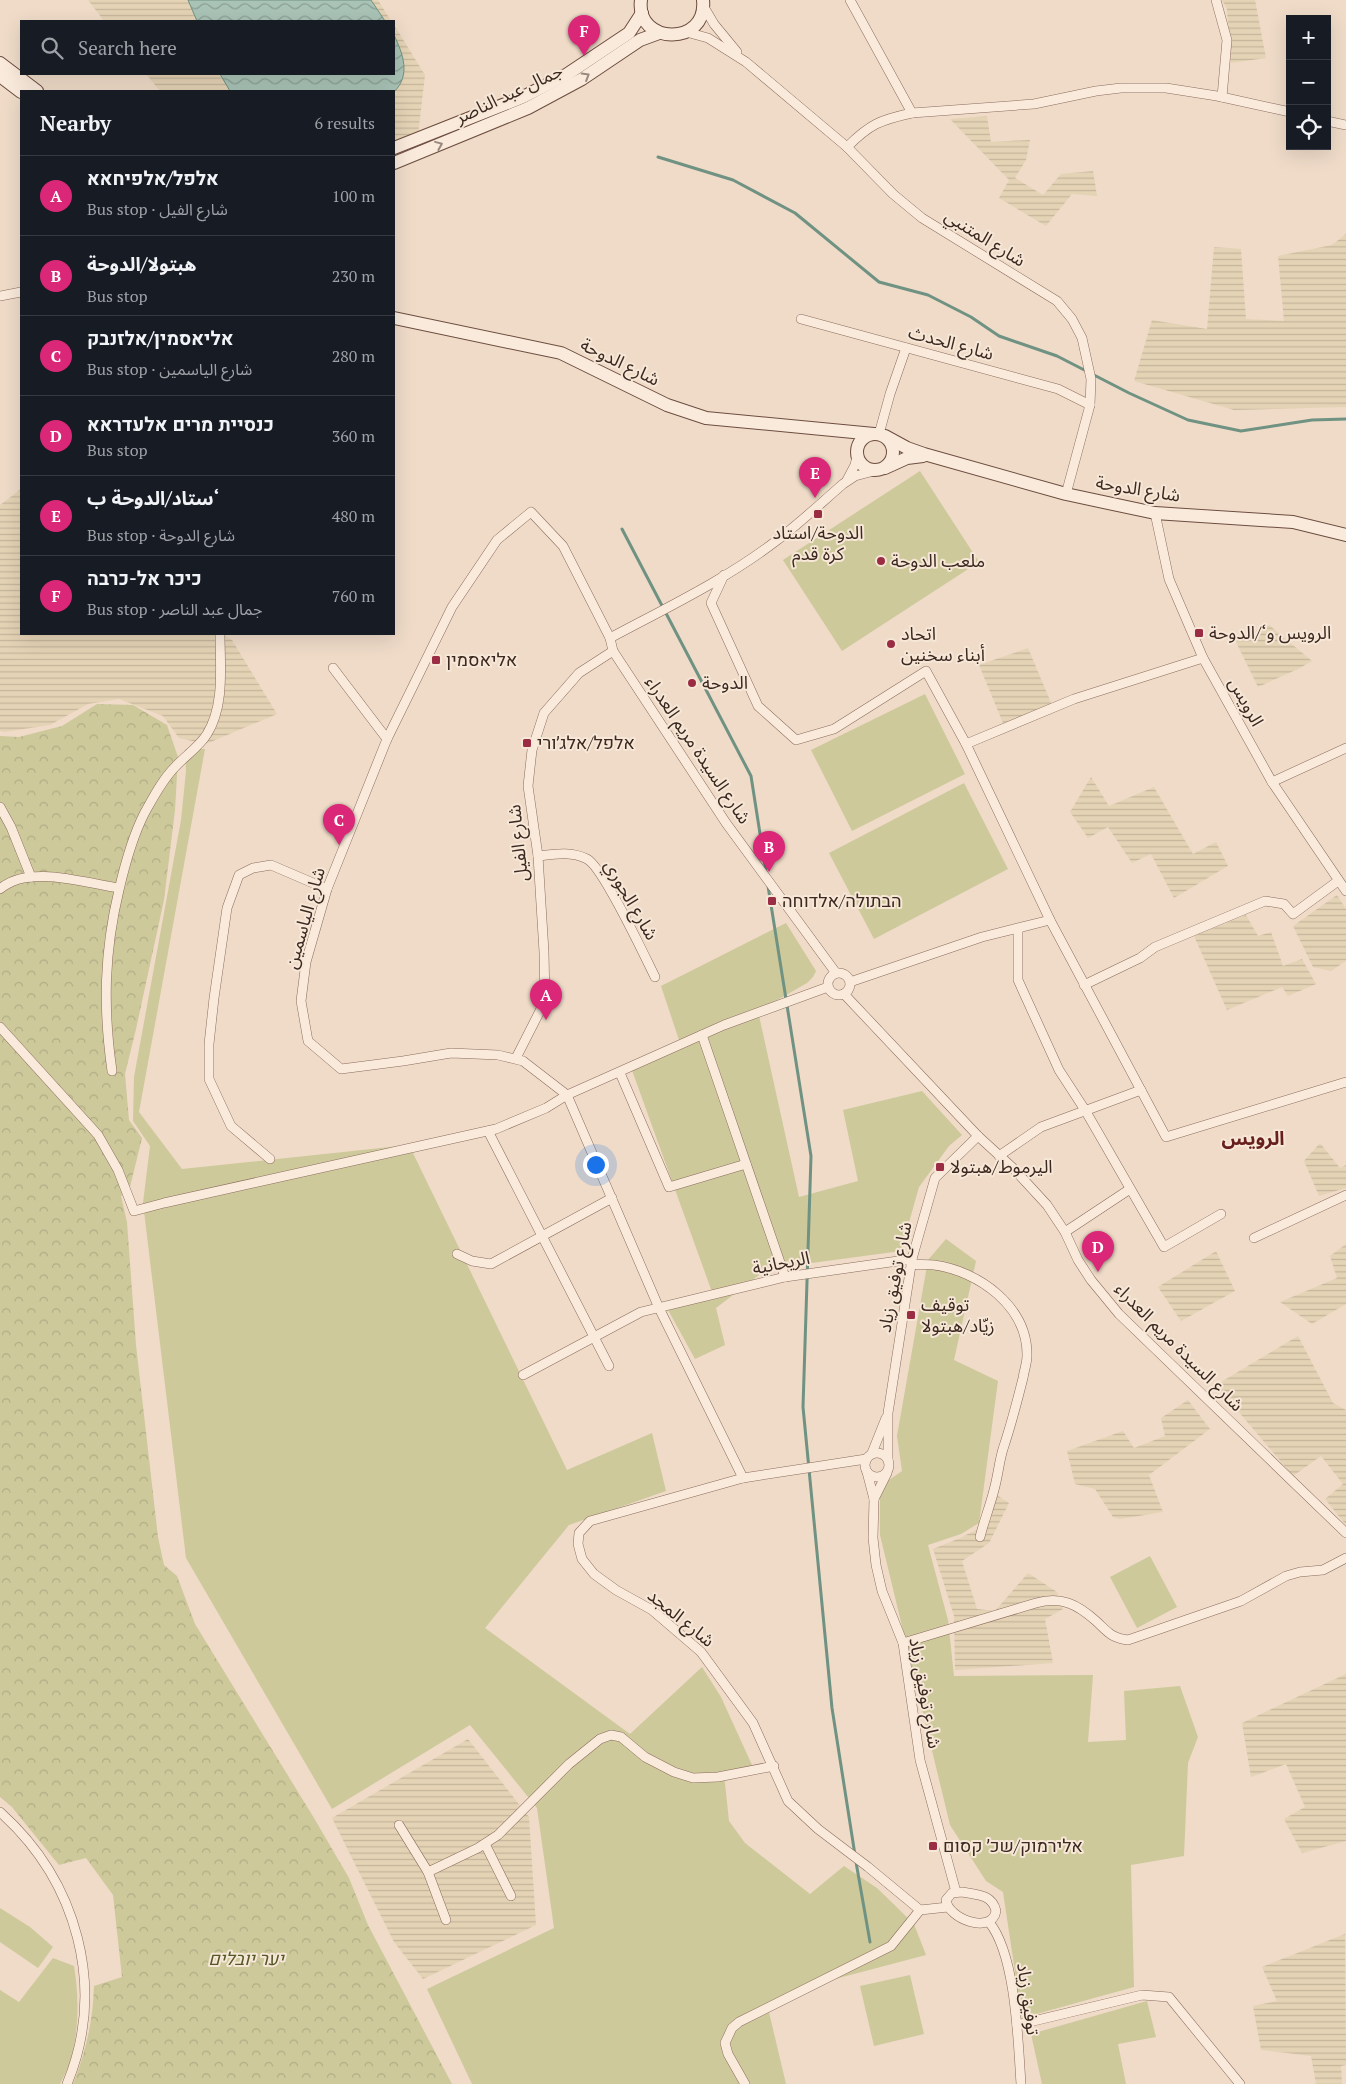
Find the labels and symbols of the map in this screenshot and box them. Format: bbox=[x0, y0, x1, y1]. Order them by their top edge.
pin: F bbox=[568, 15, 600, 56]
street label: جمال عبد الناصر bbox=[450, 58, 566, 129]
one-way arrow bbox=[581, 73, 590, 83]
one-way arrow bbox=[434, 140, 443, 151]
street label: شارع المتنبي bbox=[939, 203, 1031, 274]
street label: شارع الحدث bbox=[905, 319, 997, 368]
street label: شارع الدوحة bbox=[575, 332, 664, 393]
pin: E bbox=[799, 457, 831, 498]
street label: شارع الدوحة bbox=[1094, 469, 1182, 510]
marker: الدوحة/استاد كرة قدم bbox=[812, 508, 824, 520]
place label: الدوحة/استاد كرة قدم bbox=[772, 520, 864, 568]
place label: ملعب الدوحة bbox=[891, 548, 985, 572]
marker: ملعب الدوحة bbox=[875, 555, 887, 567]
place label: الرويس و‘/الدوحة bbox=[1209, 620, 1331, 644]
place label: اتحاد أبناء سخنين bbox=[901, 621, 985, 666]
marker: الرويس و‘/الدوحة bbox=[1193, 627, 1205, 639]
marker: اتحاد أبناء سخنين bbox=[885, 638, 897, 650]
place label: אליאסמין bbox=[446, 647, 517, 671]
marker: אליאסמין bbox=[430, 654, 442, 666]
place label: الدوحة bbox=[702, 670, 748, 694]
street label: شارع السيدة مريم العدراء bbox=[638, 671, 757, 830]
street label: الرويس bbox=[1224, 673, 1270, 730]
marker: الدوحة bbox=[686, 677, 698, 689]
place label: אלפל/אלג׳ורי bbox=[537, 730, 635, 754]
marker: אלפל/אלג׳ורי bbox=[521, 737, 533, 749]
street label: شارع الفيل bbox=[501, 803, 536, 883]
pin: C bbox=[323, 804, 355, 845]
pin: B bbox=[753, 831, 785, 872]
street label: شارع الجوري bbox=[597, 855, 664, 945]
street label: شارع الياسمين bbox=[278, 864, 333, 972]
place label: הבתולה/אלדוחה bbox=[782, 888, 902, 912]
marker: הבתולה/אלדוחה bbox=[766, 895, 778, 907]
pin: A bbox=[530, 979, 562, 1020]
district label: الرويس bbox=[1221, 1125, 1285, 1150]
your location bbox=[583, 1152, 609, 1178]
place label: اليرموط/هبتولا bbox=[950, 1154, 1053, 1178]
marker: اليرموط/هبتولا bbox=[934, 1161, 946, 1173]
street label: شارع توفيق زياد bbox=[872, 1219, 919, 1335]
pin: D bbox=[1082, 1231, 1114, 1272]
street label: الريحانية bbox=[750, 1245, 812, 1279]
street label: شارع السيدة مريم العدراء bbox=[1108, 1277, 1249, 1418]
place label: توقيف زيّاد/هبتولا bbox=[921, 1292, 995, 1337]
marker: توقيف زيّاد/هبتولا bbox=[905, 1309, 917, 1321]
street label: شارع المجد bbox=[641, 1583, 720, 1654]
street label: شارع توفيق زياد bbox=[901, 1635, 948, 1751]
place label: אלירמוק/שכ׳ קסום bbox=[943, 1833, 1083, 1857]
marker: אלירמוק/שכ׳ קסום bbox=[927, 1840, 939, 1852]
park label: יער יובלים bbox=[208, 1946, 285, 1970]
street label: توفيق زياد bbox=[1012, 1961, 1046, 2037]

